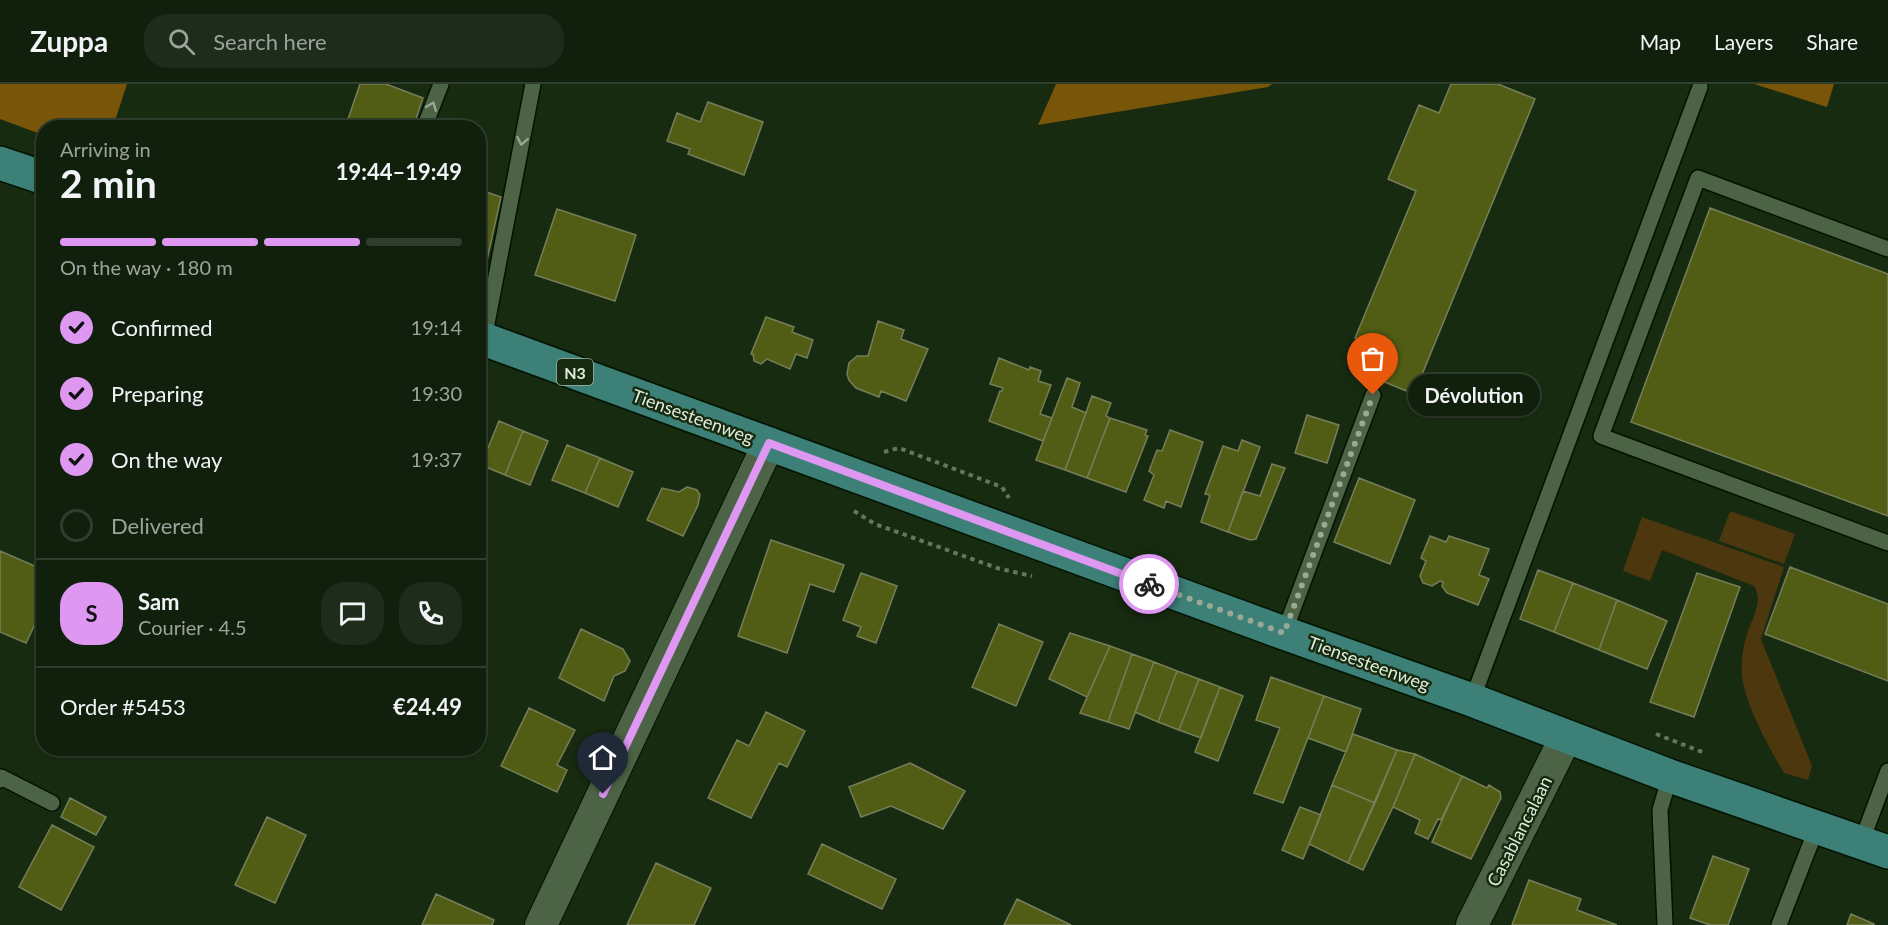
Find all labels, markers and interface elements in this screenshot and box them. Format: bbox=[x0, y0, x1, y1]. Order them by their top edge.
search box bbox=[144, 14, 564, 68]
text: Zuppa bbox=[30, 24, 108, 58]
icon: search bbox=[165, 25, 198, 58]
text: Search here bbox=[213, 28, 327, 55]
text: Map bbox=[1640, 29, 1681, 54]
text: Layers bbox=[1714, 29, 1773, 54]
text: Share bbox=[1806, 29, 1858, 54]
one-way arrow bbox=[425, 101, 438, 112]
one-way arrow bbox=[516, 136, 529, 146]
text: Arriving in bbox=[60, 137, 151, 161]
text: 19:44–19:49 bbox=[336, 158, 462, 185]
text: 2 min bbox=[60, 160, 157, 206]
text: On the way · 180 m bbox=[60, 255, 233, 279]
icon: check bbox=[60, 311, 93, 344]
text: Confirmed bbox=[111, 314, 213, 341]
text: 19:14 bbox=[411, 315, 462, 339]
pin bbox=[1347, 333, 1398, 395]
icon: bag bbox=[1356, 342, 1389, 375]
road number: N3 bbox=[557, 359, 593, 385]
callout: Dévolution bbox=[1409, 374, 1541, 416]
icon: check bbox=[60, 377, 93, 410]
text: Preparing bbox=[111, 380, 203, 407]
text: 19:30 bbox=[411, 381, 462, 405]
text: Dévolution bbox=[1424, 383, 1524, 407]
street label: Tiensesteenweg bbox=[629, 384, 757, 448]
icon: check bbox=[60, 443, 93, 476]
text: On the way bbox=[111, 446, 222, 473]
text: 19:37 bbox=[411, 447, 462, 471]
text: Delivered bbox=[111, 512, 204, 539]
courier bbox=[1119, 554, 1179, 614]
icon: bike bbox=[1133, 568, 1166, 601]
button: chat bbox=[321, 582, 384, 645]
button: phone bbox=[399, 582, 462, 645]
text: Sam bbox=[138, 588, 180, 615]
text: S bbox=[85, 600, 98, 627]
text: Courier · 4.5 bbox=[138, 615, 247, 639]
street label: Tiensesteenweg bbox=[1305, 631, 1433, 695]
text: Order #5453 bbox=[60, 693, 186, 720]
text: €24.49 bbox=[393, 693, 462, 720]
pin bbox=[577, 732, 628, 794]
icon: home bbox=[586, 741, 619, 774]
street label: Casablancalaan bbox=[1482, 772, 1556, 890]

